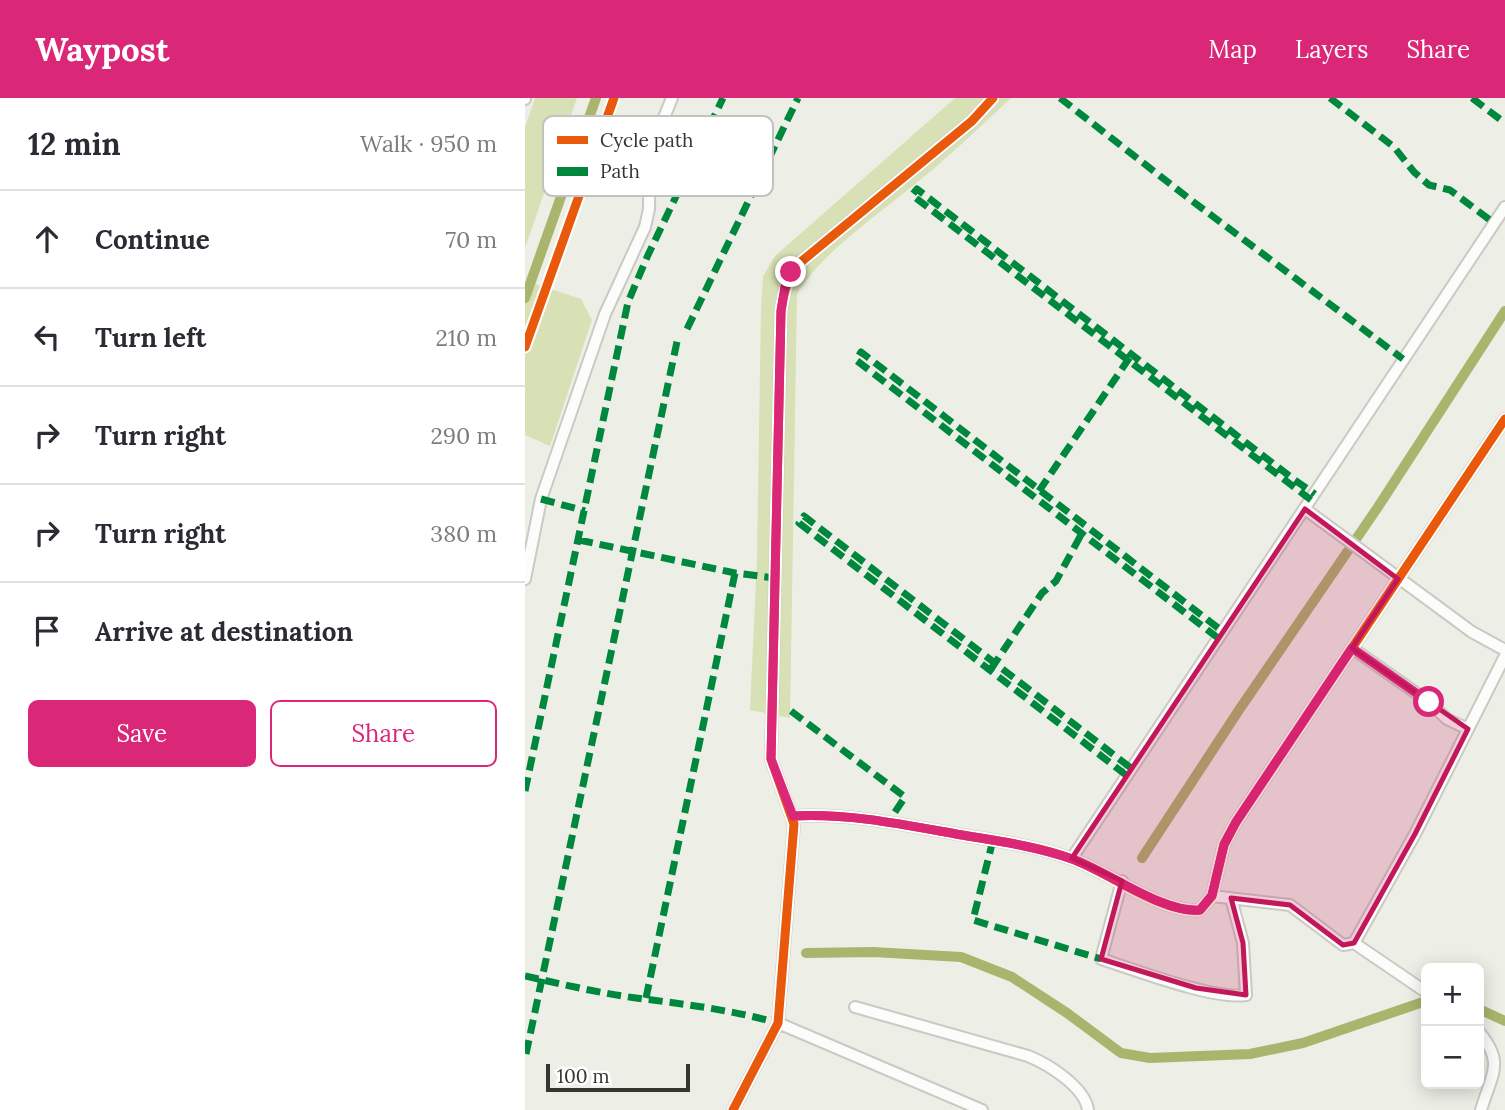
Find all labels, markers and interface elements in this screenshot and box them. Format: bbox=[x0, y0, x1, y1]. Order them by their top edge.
text: Waypost bbox=[35, 28, 169, 70]
text: Map bbox=[1208, 34, 1257, 65]
text: Layers bbox=[1295, 34, 1368, 65]
text: Share bbox=[1406, 34, 1470, 65]
legend bbox=[543, 116, 773, 196]
text: 12 min bbox=[28, 125, 121, 163]
text: Cycle path bbox=[600, 128, 693, 152]
text: Walk · 950 m bbox=[360, 129, 497, 158]
text: Path bbox=[600, 159, 640, 183]
icon: ahead bbox=[28, 220, 66, 258]
text: Continue bbox=[95, 223, 210, 256]
text: 70 m bbox=[446, 225, 497, 254]
route end bbox=[775, 256, 806, 287]
icon: left bbox=[28, 318, 66, 356]
text: Turn left bbox=[95, 321, 206, 354]
text: 210 m bbox=[435, 323, 497, 352]
icon: right bbox=[28, 416, 66, 454]
text: Turn right bbox=[95, 419, 226, 452]
text: 290 m bbox=[430, 421, 497, 450]
icon: right bbox=[28, 514, 66, 552]
text: Turn right bbox=[95, 517, 226, 550]
text: 380 m bbox=[430, 519, 497, 548]
icon: arrive bbox=[28, 612, 66, 650]
text: Arrive at destination bbox=[95, 615, 353, 648]
route start bbox=[1413, 686, 1444, 717]
button: Save bbox=[28, 700, 256, 767]
button: Share bbox=[270, 700, 497, 767]
map controls bbox=[1421, 963, 1484, 1089]
button: + bbox=[1421, 963, 1484, 1026]
button: − bbox=[1421, 1026, 1484, 1089]
scale bar bbox=[546, 1061, 689, 1093]
text: 100 m bbox=[557, 1064, 610, 1088]

